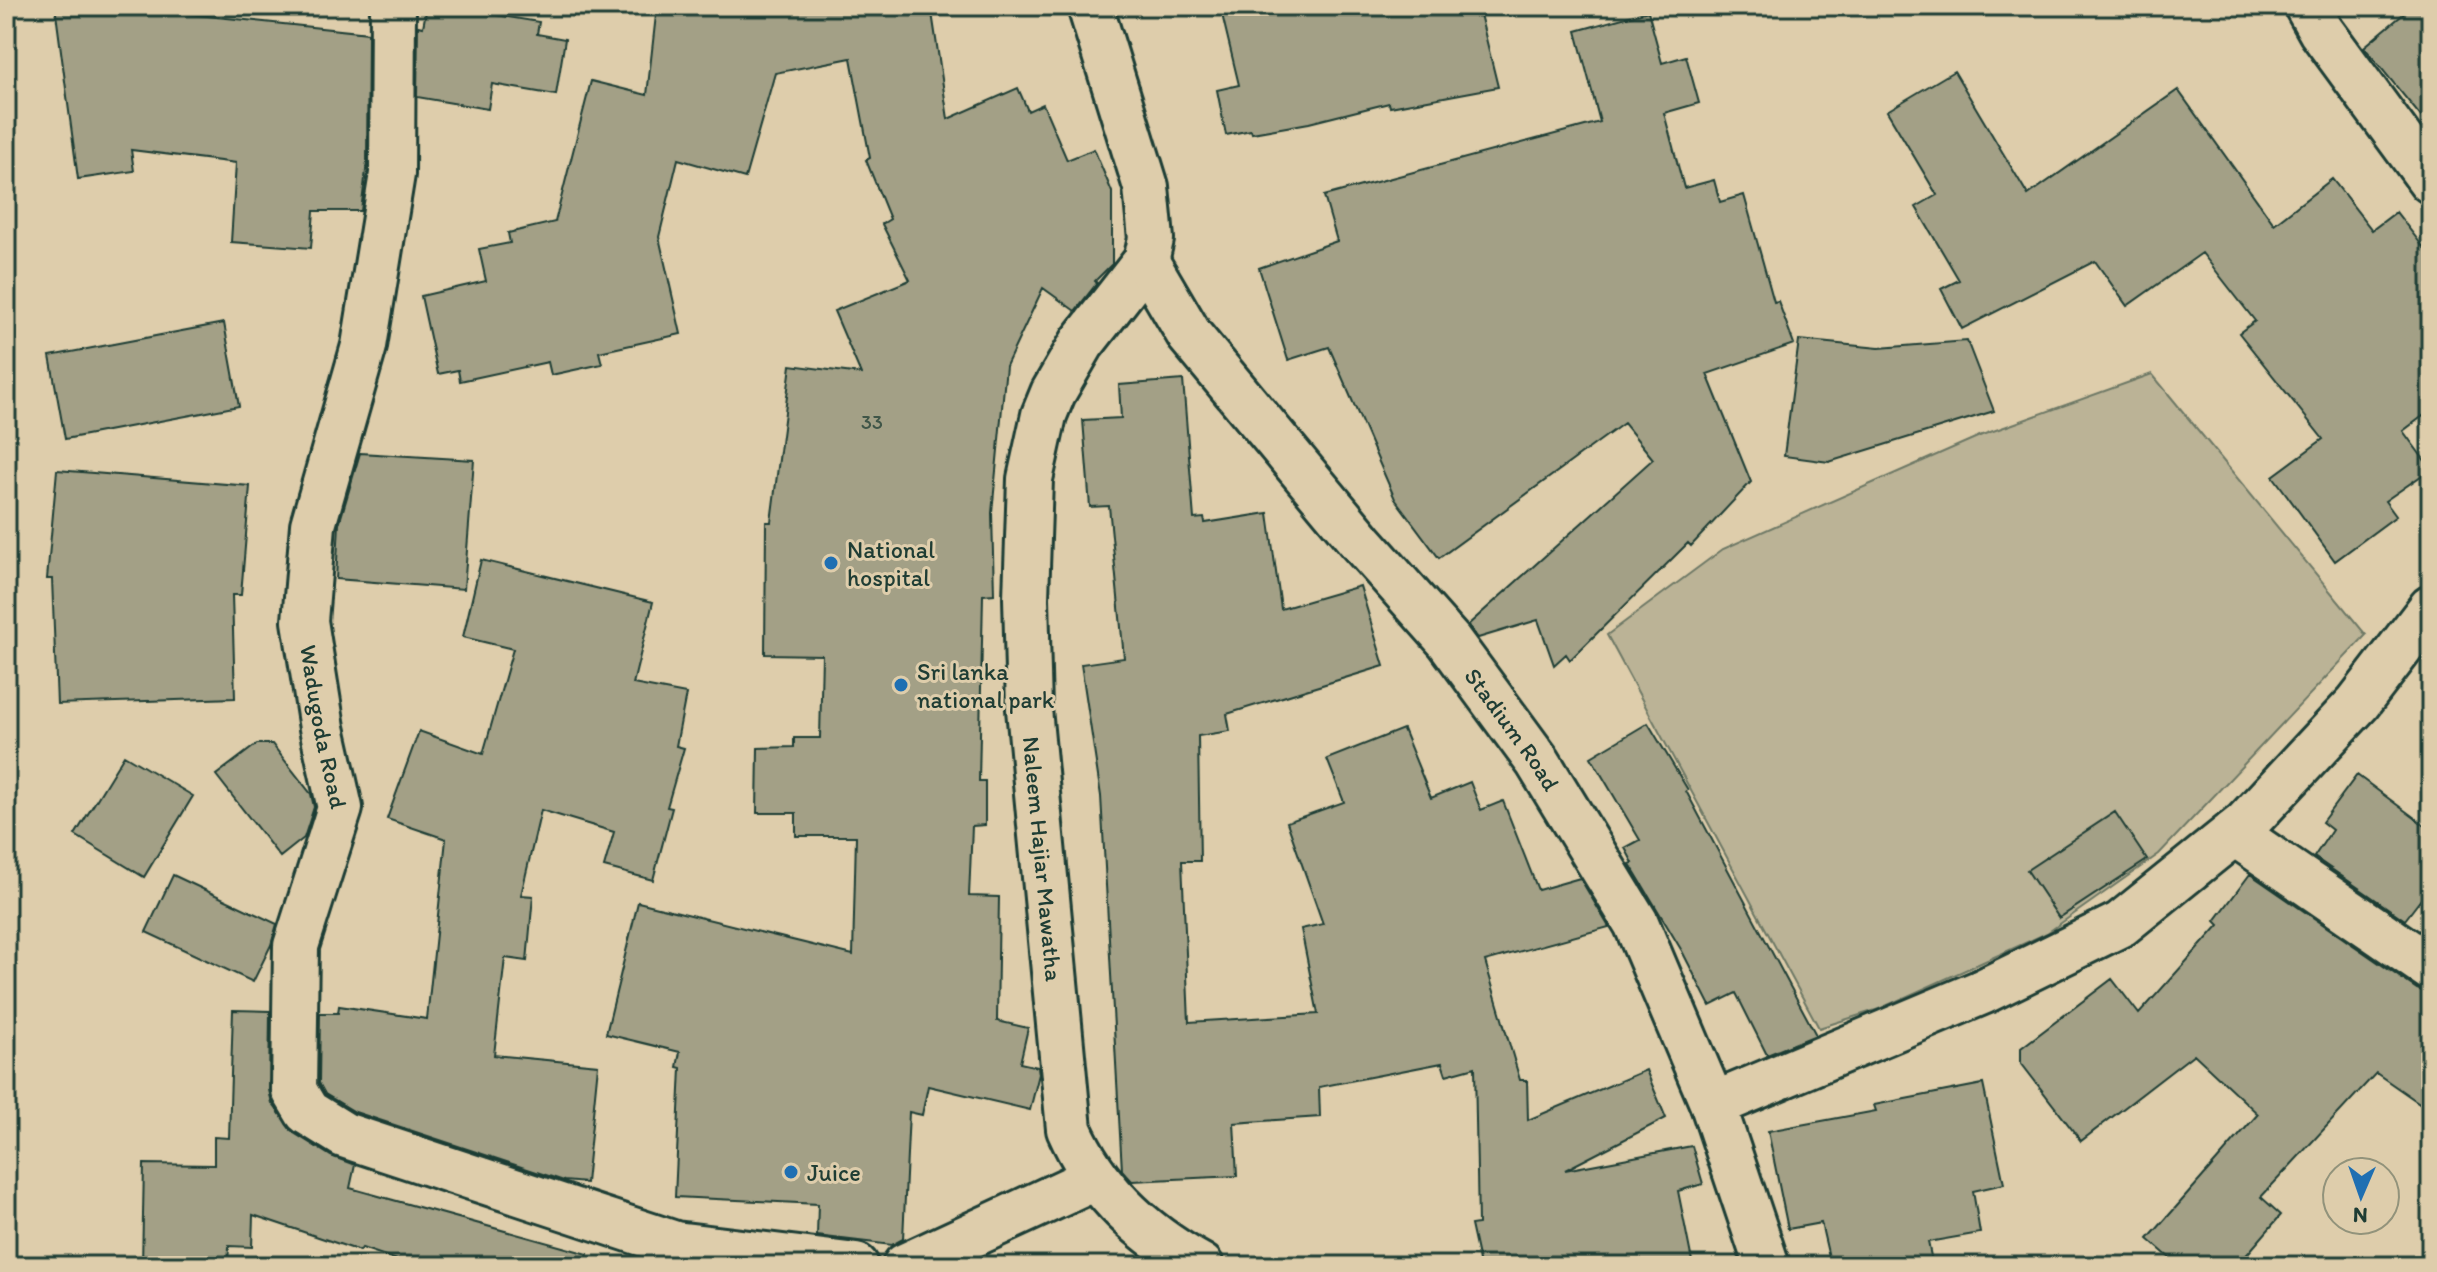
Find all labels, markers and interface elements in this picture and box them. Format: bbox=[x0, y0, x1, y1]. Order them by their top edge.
house number: 33 bbox=[861, 410, 883, 434]
place label: National hospital bbox=[847, 535, 935, 592]
marker: National hospital bbox=[822, 554, 840, 572]
street label: Wadugoda Road bbox=[294, 643, 354, 811]
place label: Sri lanka national park bbox=[917, 657, 1055, 714]
street label: Stadium Road bbox=[1459, 662, 1567, 796]
marker: Sri lanka national park bbox=[892, 676, 910, 694]
street label: Naleem Hajiar Mawatha bbox=[1017, 735, 1069, 983]
north arrow bbox=[2321, 1156, 2401, 1236]
place label: Juice bbox=[807, 1158, 861, 1187]
marker: Juice bbox=[782, 1163, 800, 1181]
text: N bbox=[2352, 1202, 2368, 1229]

